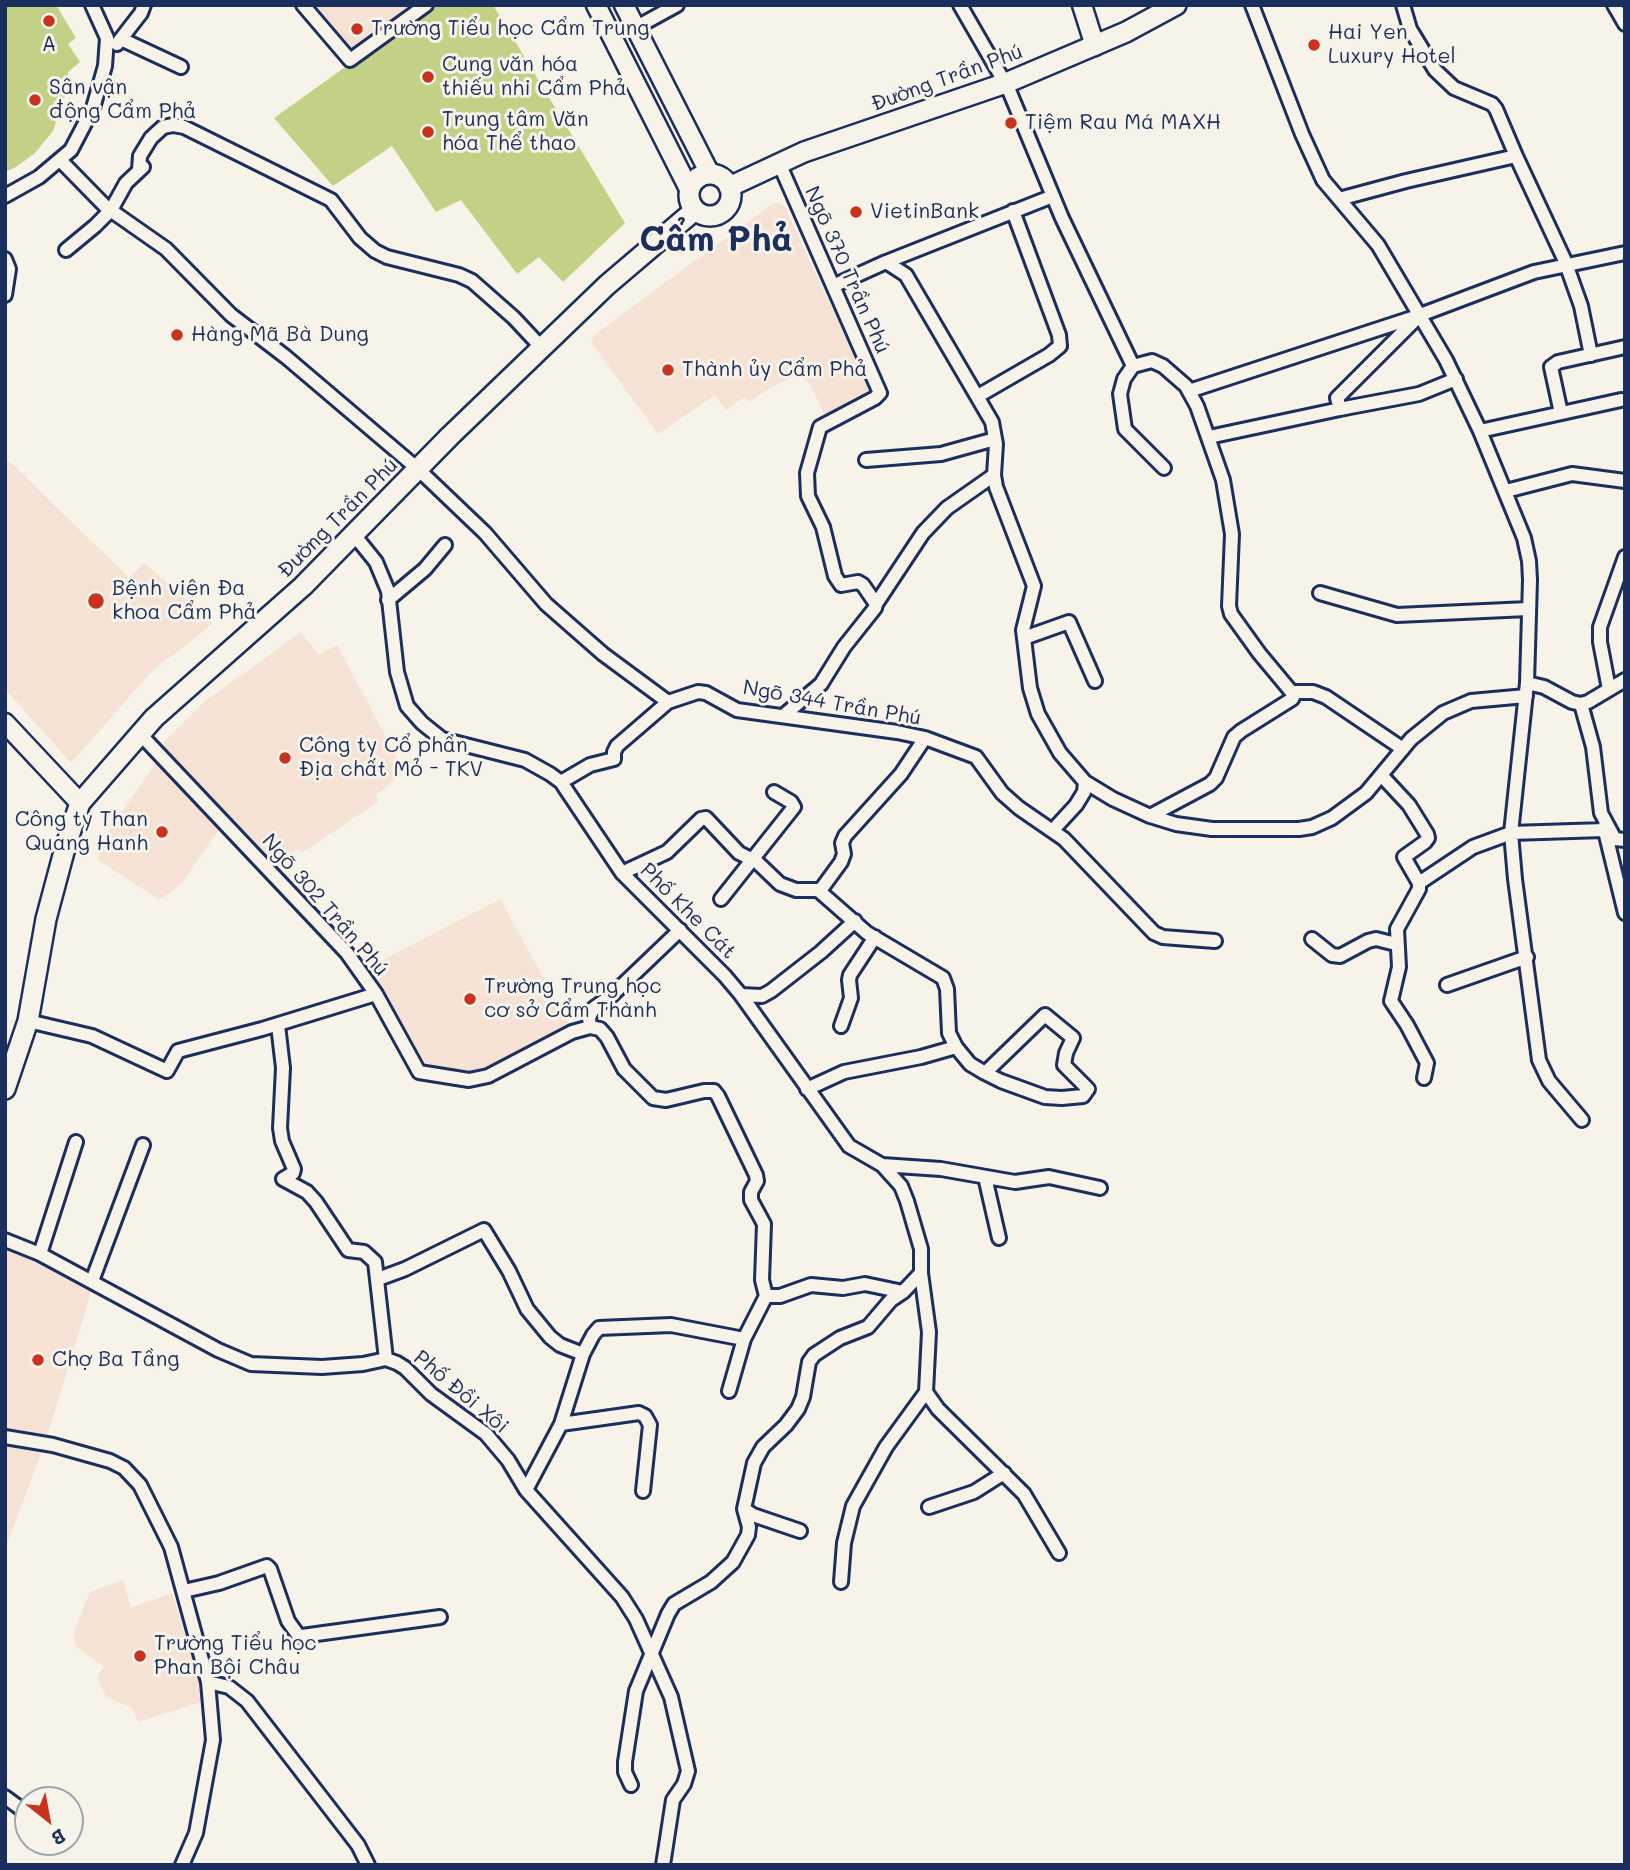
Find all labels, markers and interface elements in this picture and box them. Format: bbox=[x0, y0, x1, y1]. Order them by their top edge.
marker: A bbox=[41, 13, 57, 29]
place label: Trường Tiểu học Cẩm Trung bbox=[371, 16, 649, 42]
place label: Hai Yen Luxury Hotel bbox=[1328, 20, 1456, 70]
marker: Trường Tiểu học Cẩm Trung bbox=[349, 21, 365, 37]
place label: A bbox=[42, 32, 56, 58]
marker: Hai Yen Luxury Hotel bbox=[1306, 37, 1322, 53]
street label: Đường Trần Phú bbox=[868, 39, 1026, 117]
place label: Cung văn hóa thiếu nhi Cẩm Phả bbox=[442, 52, 627, 102]
marker: Cung văn hóa thiếu nhi Cẩm Phả bbox=[420, 69, 436, 85]
place label: Sân vận động Cẩm Phả bbox=[49, 75, 196, 125]
marker: Sân vận động Cẩm Phả bbox=[27, 92, 43, 108]
place label: Trung tâm Văn hóa Thể thao bbox=[442, 107, 589, 157]
place label: Tiệm Rau Má MAXH bbox=[1025, 110, 1221, 136]
marker: Tiệm Rau Má MAXH bbox=[1003, 115, 1019, 131]
marker: Trung tâm Văn hóa Thể thao bbox=[420, 124, 436, 140]
street label: Ngõ 370 Trần Phú bbox=[799, 182, 895, 358]
place label: VietinBank bbox=[870, 199, 979, 225]
marker: VietinBank bbox=[848, 204, 864, 220]
district label: Cẩm Phả bbox=[639, 219, 793, 261]
place label: Hàng Mã Bà Dung bbox=[191, 322, 369, 348]
marker: Hàng Mã Bà Dung bbox=[169, 327, 185, 343]
place label: Thành ủy Cẩm Phả bbox=[682, 357, 867, 383]
marker: Thành ủy Cẩm Phả bbox=[660, 362, 676, 378]
street label: Đường Trần Phú bbox=[273, 453, 403, 583]
place label: Bệnh viện Đa khoa Cẩm Phả bbox=[112, 576, 257, 626]
marker: Bệnh viện Đa khoa Cẩm Phả bbox=[86, 591, 106, 611]
street label: Ngõ 344 Trần Phú bbox=[741, 675, 923, 731]
place label: Công ty Cổ phần Địa chất Mỏ - TKV bbox=[299, 733, 483, 783]
marker: Công ty Cổ phần Địa chất Mỏ - TKV bbox=[277, 750, 293, 766]
place label: Công ty Than Quang Hanh bbox=[15, 807, 148, 857]
marker: Công ty Than Quang Hanh bbox=[154, 824, 170, 840]
street label: Ngõ 302 Trần Phú bbox=[256, 829, 394, 981]
street label: Phố Khe Cát bbox=[635, 858, 741, 964]
place label: Trường Trung học cơ sở Cẩm Thành bbox=[484, 974, 662, 1024]
marker: Trường Trung học cơ sở Cẩm Thành bbox=[462, 991, 478, 1007]
street label: Phố Đồi Xôi bbox=[408, 1345, 514, 1439]
place label: Chợ Ba Tầng bbox=[52, 1347, 179, 1373]
marker: Chợ Ba Tầng bbox=[30, 1352, 46, 1368]
place label: Trường Tiểu học Phan Bội Châu bbox=[154, 1631, 317, 1681]
marker: Trường Tiểu học Phan Bội Châu bbox=[132, 1648, 148, 1664]
north arrow bbox=[14, 1786, 84, 1856]
text: B bbox=[47, 1824, 71, 1852]

